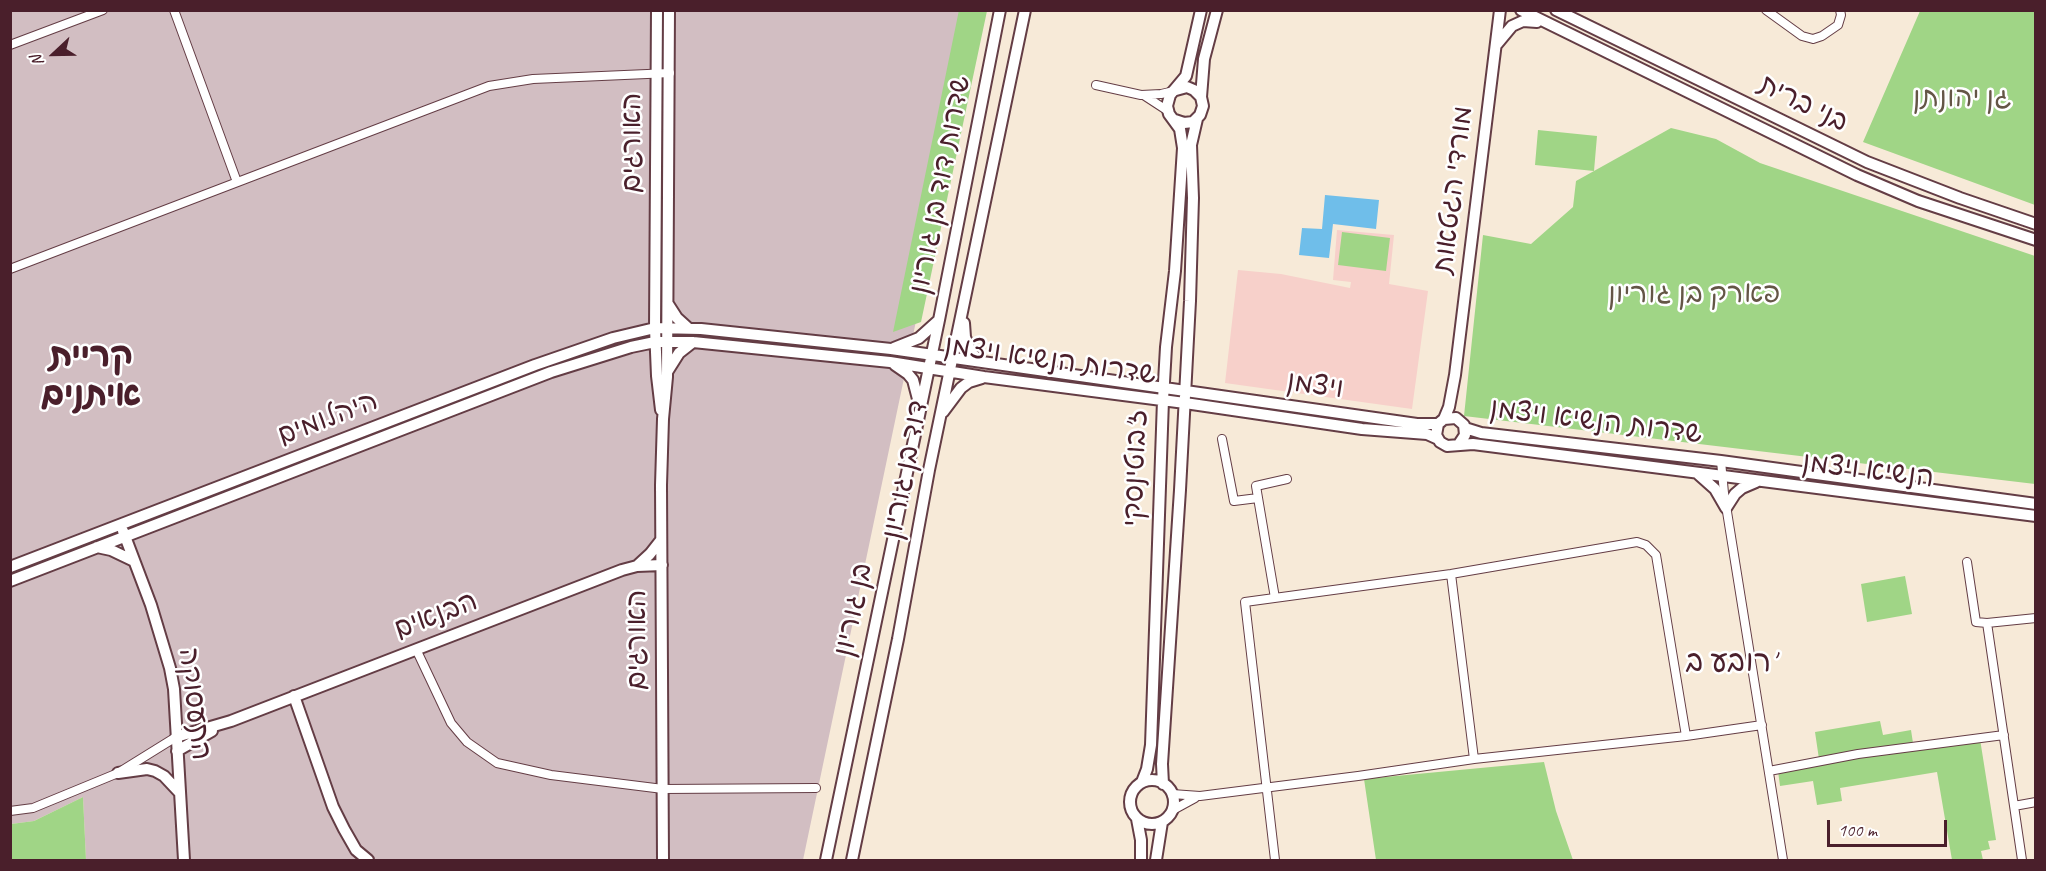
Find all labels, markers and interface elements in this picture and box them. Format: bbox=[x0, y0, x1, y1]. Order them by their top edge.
north arrow bbox=[24, 24, 84, 84]
text: N bbox=[26, 52, 48, 69]
street label: בני ברית bbox=[1753, 68, 1853, 140]
street label: שדרות דוד בן גוריון bbox=[903, 73, 979, 297]
park label: גן יהונתן bbox=[1913, 82, 2011, 116]
street label: האורגים bbox=[616, 93, 650, 193]
street label: מורדי הגטאות bbox=[1427, 104, 1481, 276]
park label: פארק בן גוריון bbox=[1608, 278, 1780, 312]
street label: שדרות הנשיא ויצמן bbox=[942, 329, 1158, 393]
district label: קריית איתנים bbox=[41, 337, 141, 416]
street label: ויצמן bbox=[1284, 365, 1346, 407]
street label: היהלומים bbox=[273, 385, 383, 453]
street label: שדרות הנשיא ויצמן bbox=[1488, 392, 1704, 452]
street label: דוד בן גוריון bbox=[876, 398, 936, 542]
street label: ז'בוטינסקי bbox=[1117, 409, 1155, 527]
street label: הנשיא ויצמן bbox=[1800, 446, 1936, 496]
street label: בן גוריון bbox=[828, 560, 880, 660]
street label: הבנאים bbox=[390, 585, 482, 647]
street label: האורגים bbox=[621, 590, 655, 690]
district label: רובע ב' bbox=[1686, 645, 1774, 681]
street label: התעסוקה bbox=[170, 646, 218, 762]
scale bar bbox=[1830, 808, 1950, 846]
text: 100 m bbox=[1838, 819, 1877, 841]

